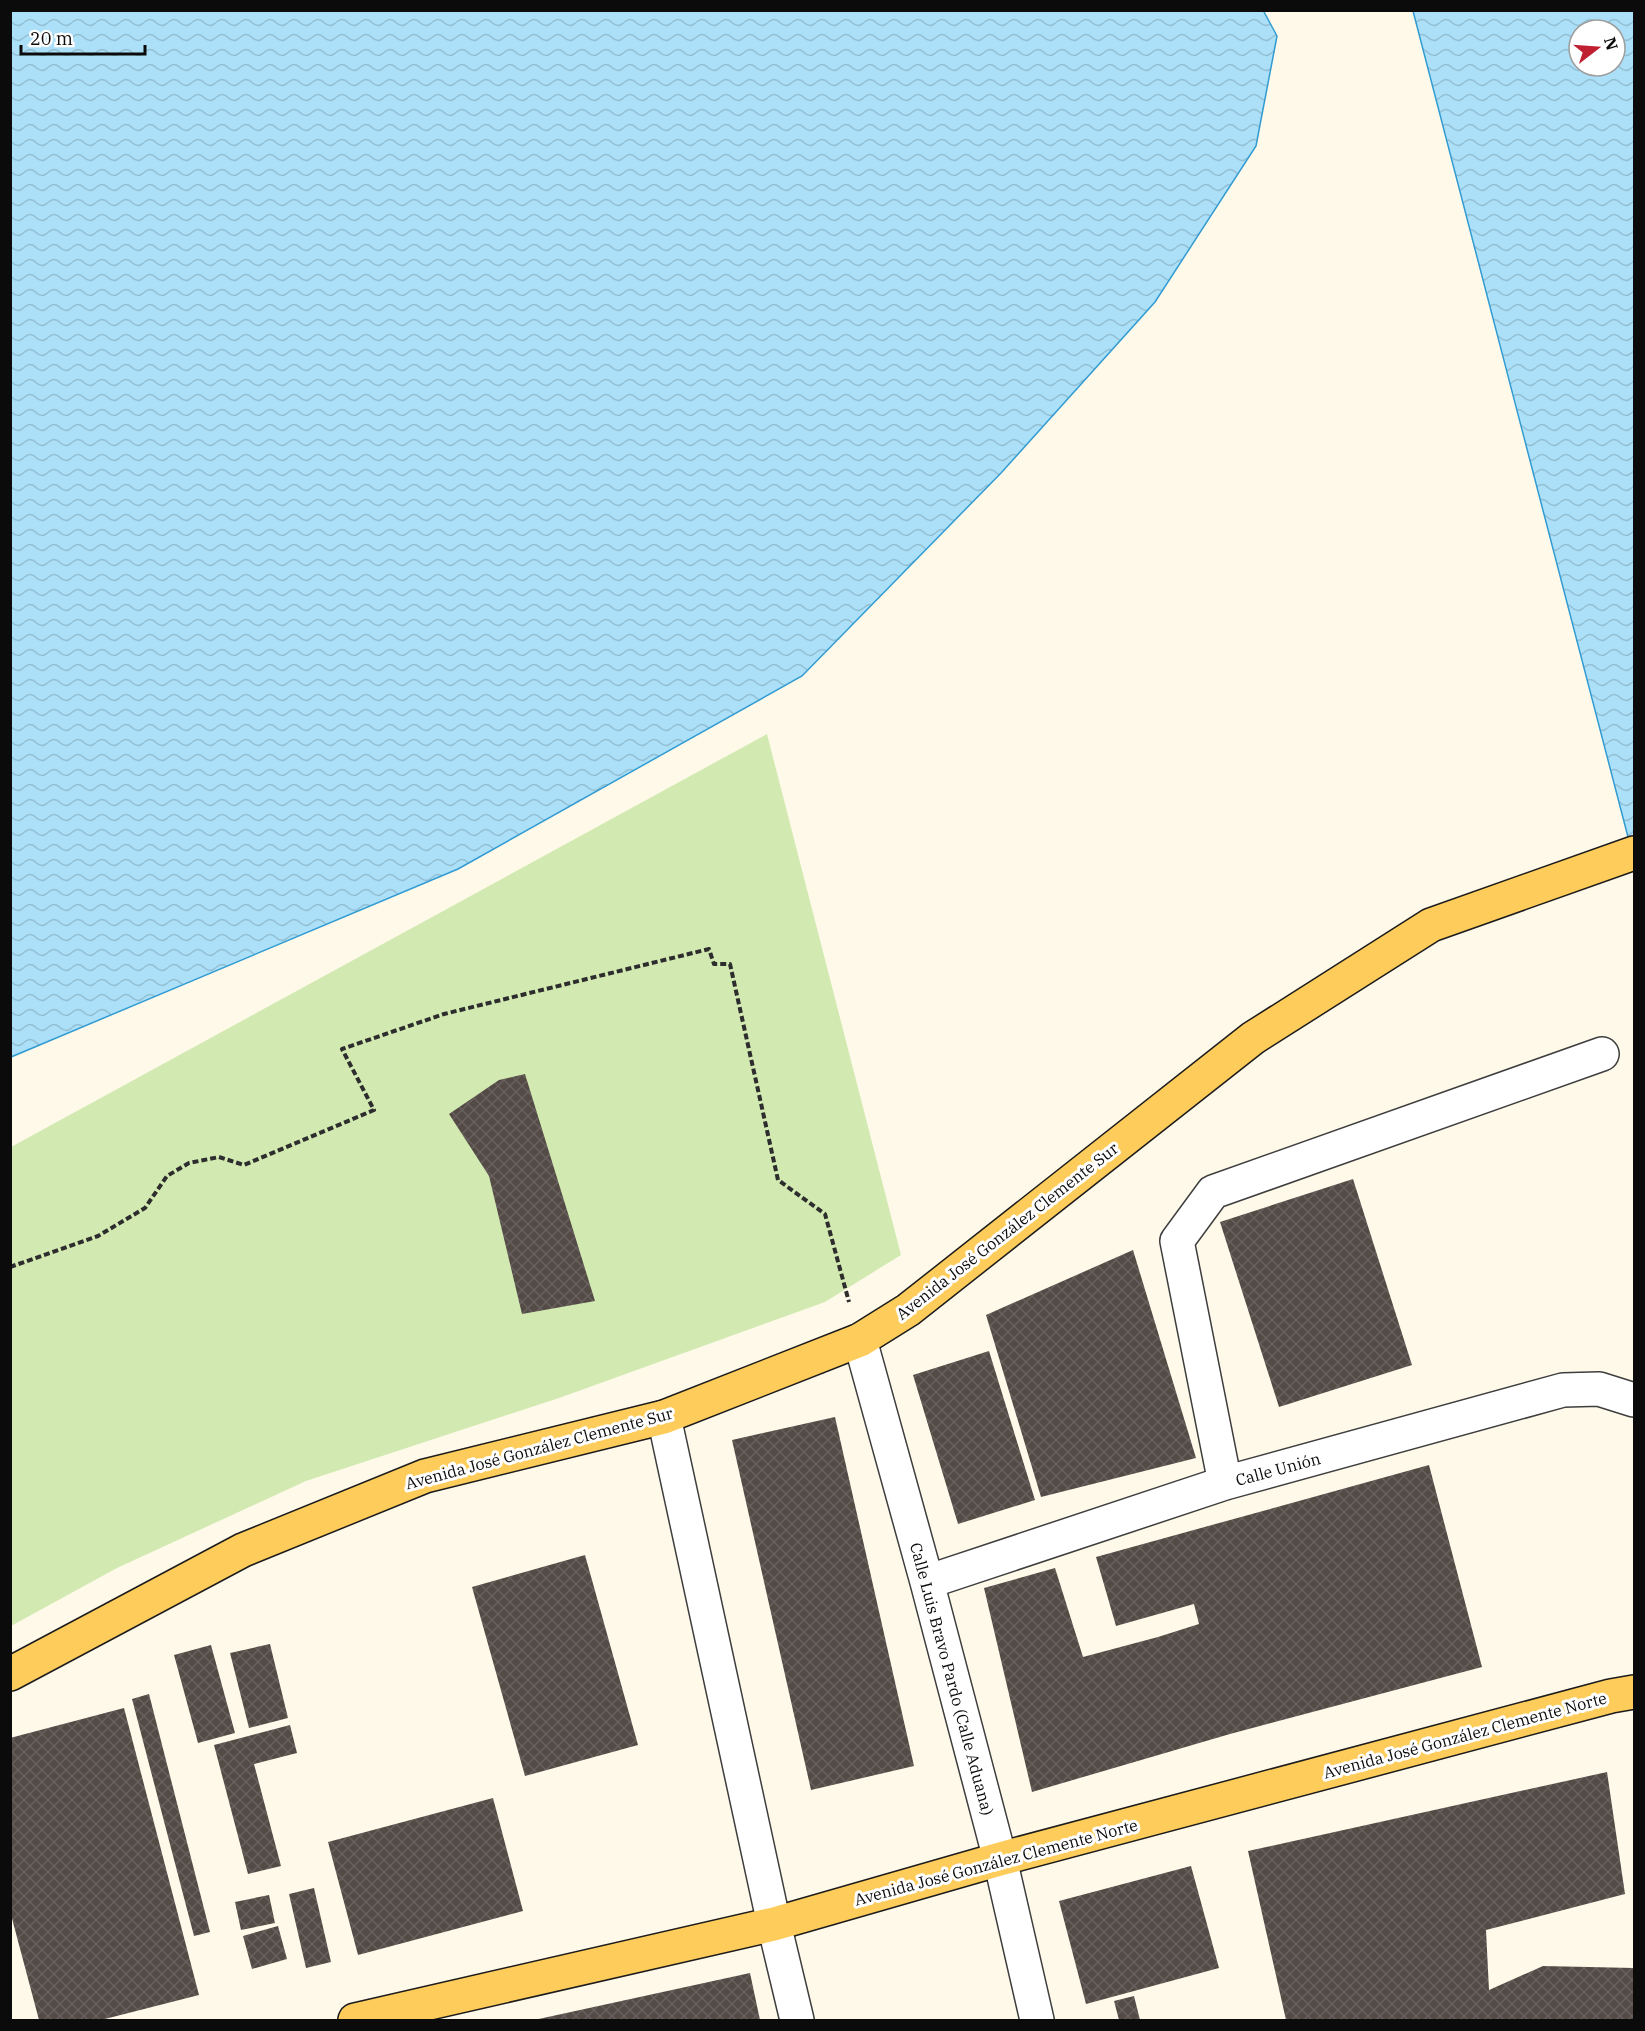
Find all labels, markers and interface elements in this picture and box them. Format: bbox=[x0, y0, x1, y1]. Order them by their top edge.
scale bar bbox=[21, 18, 146, 56]
north arrow bbox=[1567, 18, 1627, 78]
text: 20 m bbox=[30, 27, 73, 50]
text: N bbox=[1600, 35, 1623, 53]
street label: Avenida José González Clemente Sur bbox=[892, 1138, 1122, 1324]
street label: Avenida José González Clemente Sur bbox=[403, 1403, 675, 1493]
street label: Calle Unión bbox=[1233, 1448, 1323, 1490]
street label: Calle Luis Bravo Pardo (Calle Aduana) bbox=[906, 1540, 998, 1818]
street label: Avenida José González Clemente Norte bbox=[1321, 1687, 1609, 1783]
street label: Avenida José González Clemente Norte bbox=[852, 1814, 1140, 1910]

